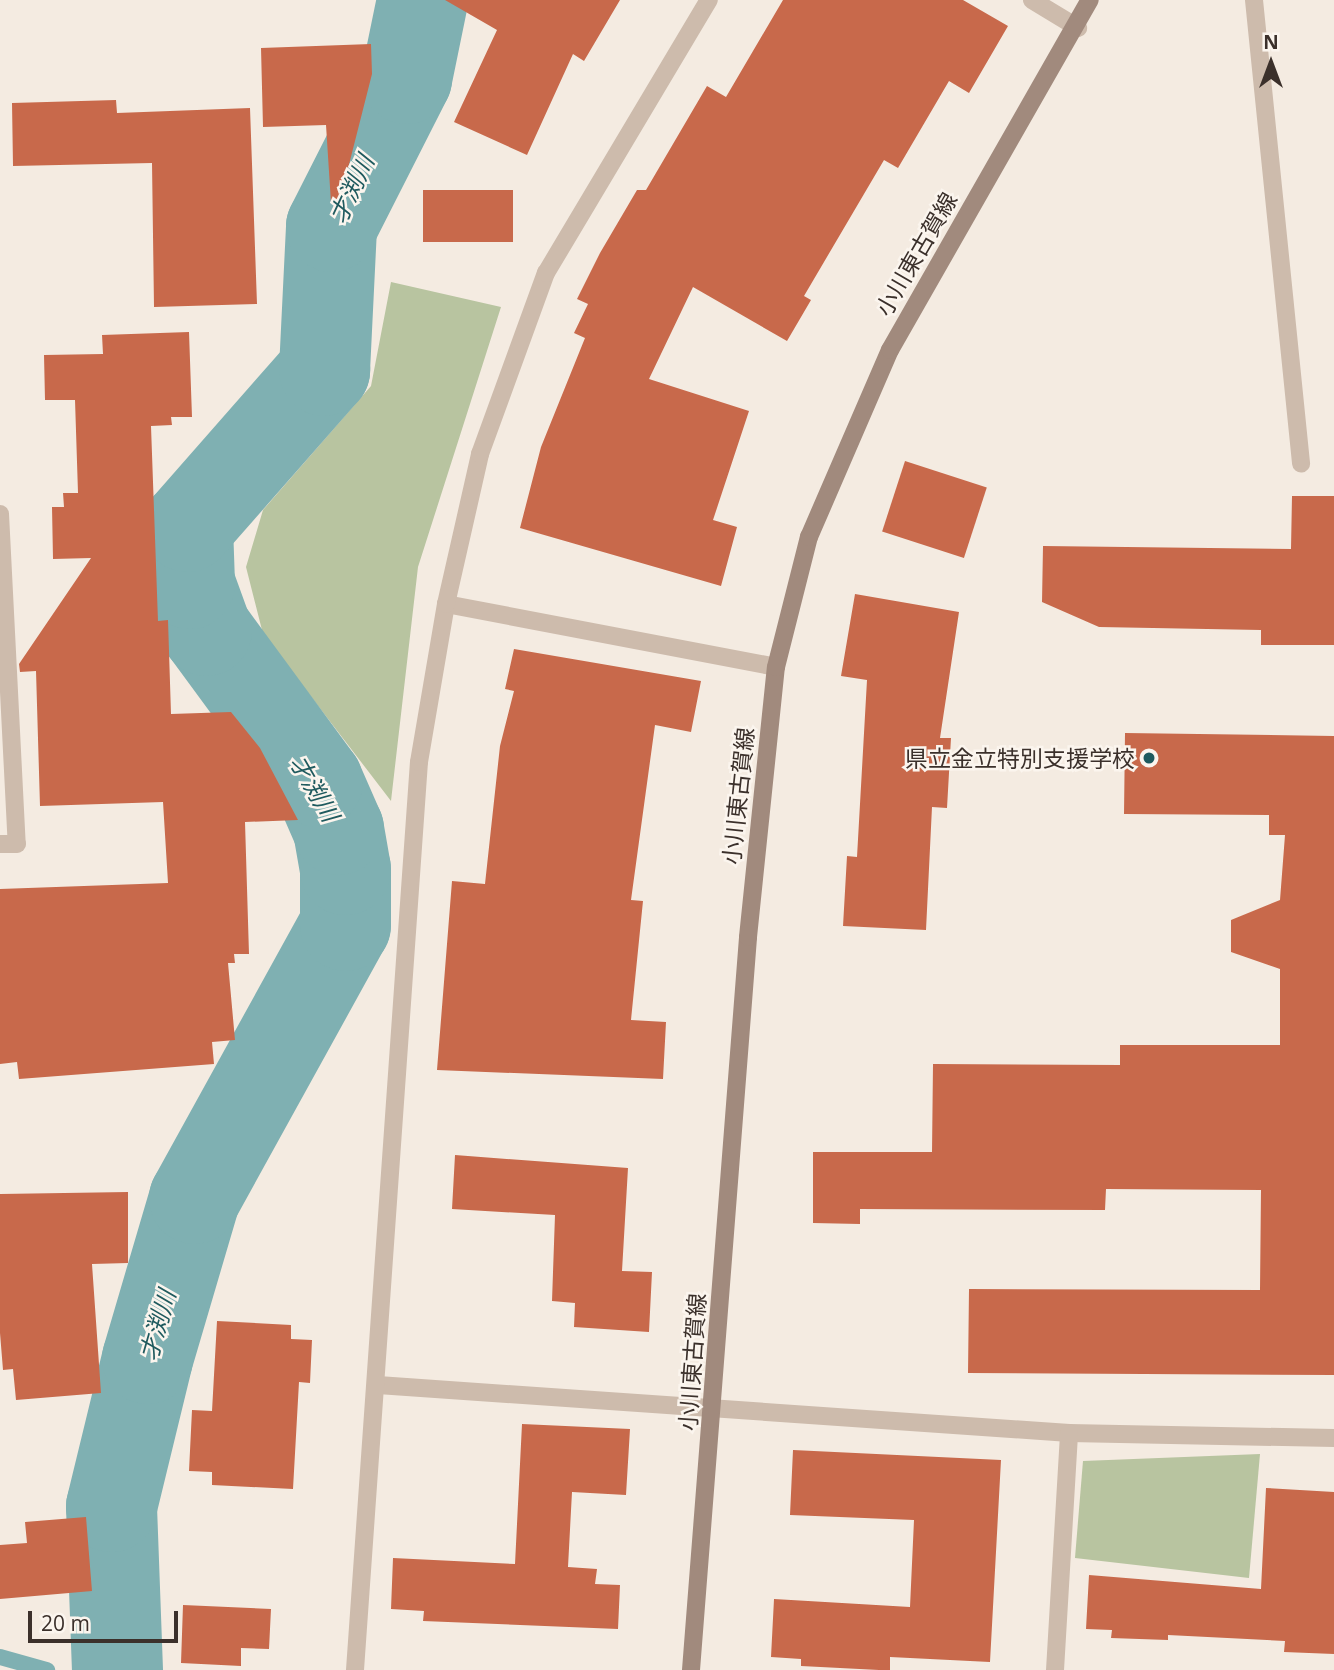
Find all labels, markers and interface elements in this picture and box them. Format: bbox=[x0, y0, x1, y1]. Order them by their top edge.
north arrow bbox=[1236, 28, 1306, 98]
text: N bbox=[1263, 29, 1279, 55]
water label: 才渕川 bbox=[323, 150, 379, 228]
street label: 小川東古賀線 bbox=[870, 187, 962, 321]
street label: 小川東古賀線 bbox=[717, 726, 759, 866]
place label: 県立金立特別支援学校 bbox=[905, 744, 1135, 772]
water label: 才渕川 bbox=[285, 750, 345, 826]
marker: 県立金立特別支援学校 bbox=[1141, 750, 1157, 766]
water label: 才渕川 bbox=[133, 1286, 181, 1364]
street label: 小川東古賀線 bbox=[673, 1292, 711, 1432]
scale bar bbox=[32, 1596, 182, 1640]
text: 20 m bbox=[41, 1609, 90, 1637]

